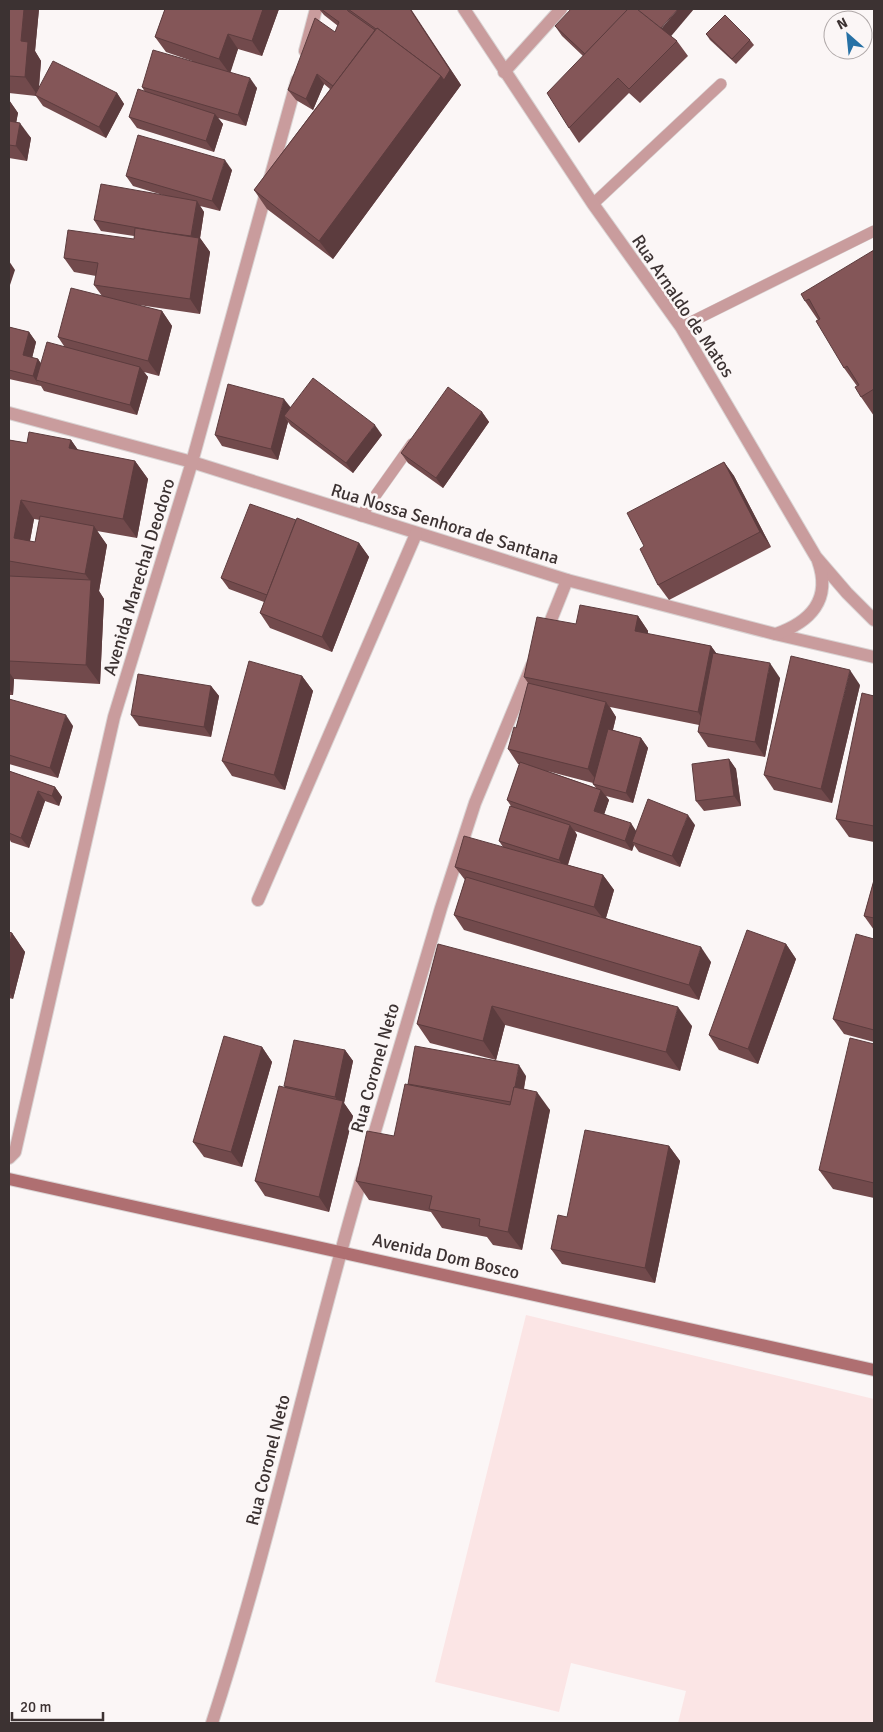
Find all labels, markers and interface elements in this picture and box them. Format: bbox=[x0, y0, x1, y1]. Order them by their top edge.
north arrow bbox=[823, 10, 873, 60]
text: N bbox=[834, 14, 851, 34]
street label: Rua Arnaldo de Matos bbox=[627, 230, 739, 382]
street label: Avenida Marechal Deodoro bbox=[98, 476, 180, 678]
street label: Rua Nossa Senhora de Santana bbox=[328, 479, 562, 569]
street label: Rua Coronel Neto bbox=[346, 1001, 404, 1135]
street label: Avenida Dom Bosco bbox=[370, 1228, 522, 1284]
street label: Rua Coronel Neto bbox=[241, 1392, 295, 1528]
scale bar bbox=[12, 1690, 104, 1722]
text: 20 m bbox=[20, 1698, 51, 1716]

